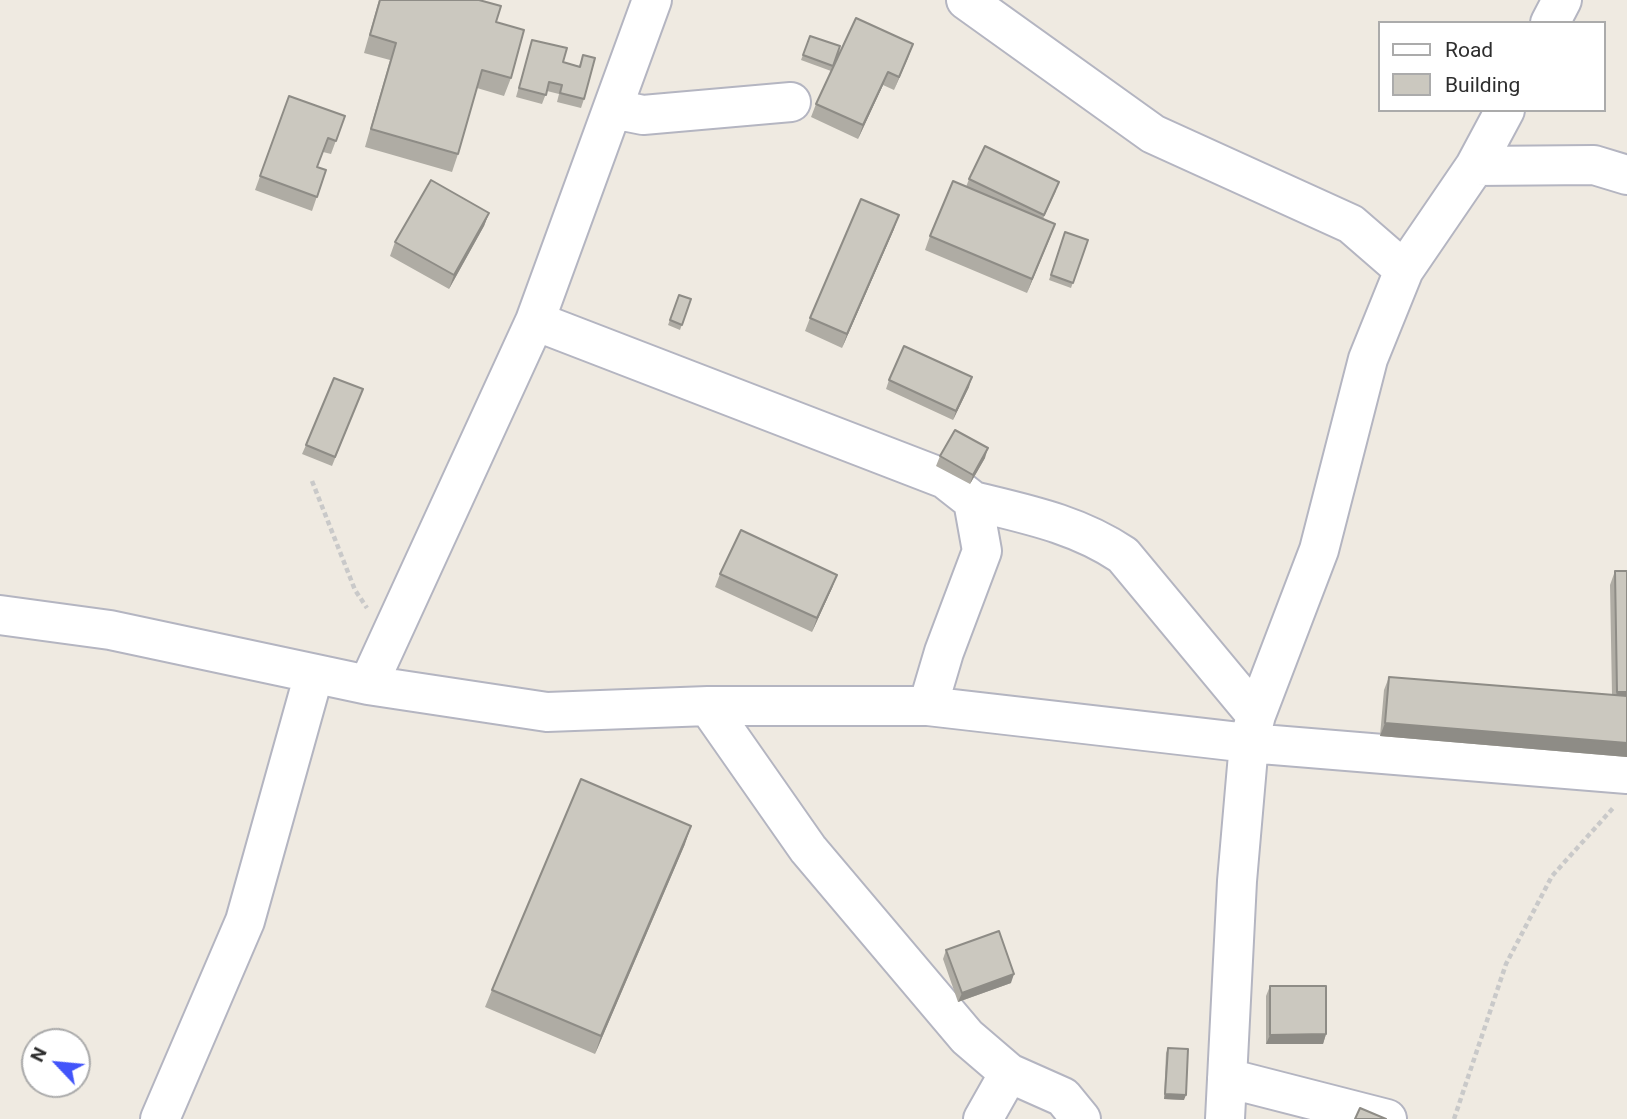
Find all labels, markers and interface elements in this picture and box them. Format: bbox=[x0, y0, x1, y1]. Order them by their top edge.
legend bbox=[1378, 21, 1606, 112]
text: Road bbox=[1445, 38, 1493, 62]
text: Building bbox=[1445, 73, 1520, 97]
north arrow bbox=[21, 1028, 91, 1098]
text: N bbox=[25, 1043, 52, 1066]

